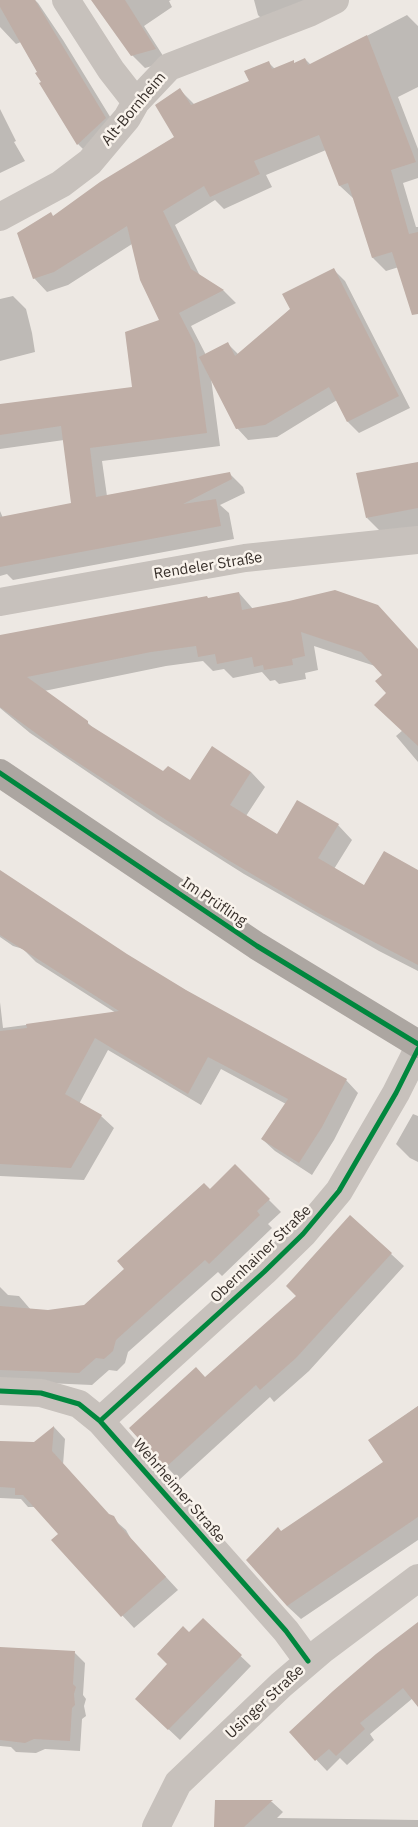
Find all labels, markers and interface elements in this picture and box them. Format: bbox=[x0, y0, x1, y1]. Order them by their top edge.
street label: Alt-Bornheim bbox=[98, 69, 170, 149]
street label: Rendeler Straße bbox=[152, 549, 264, 583]
street label: Im Prüfling bbox=[178, 874, 250, 930]
street label: Obernhainer Straße bbox=[207, 1201, 315, 1307]
street label: Wehrheimer Straße bbox=[129, 1435, 229, 1547]
street label: Usinger Straße bbox=[222, 1661, 308, 1743]

